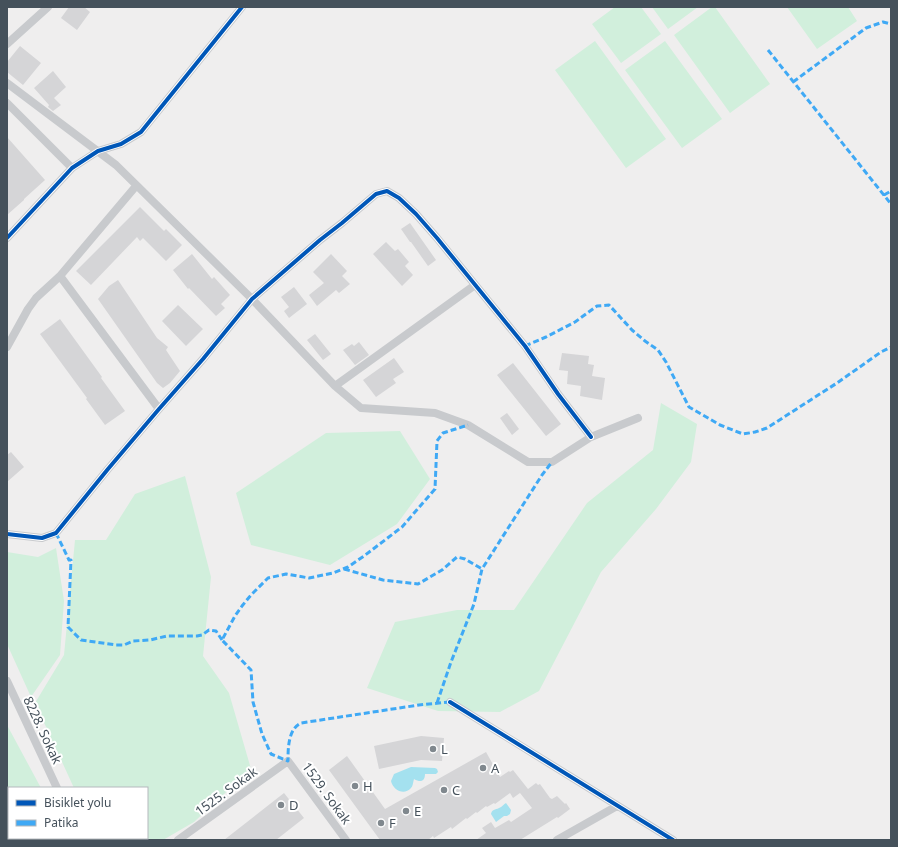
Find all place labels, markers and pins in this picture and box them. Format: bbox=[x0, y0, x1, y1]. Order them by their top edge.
place label: L bbox=[441, 740, 448, 758]
marker: L bbox=[428, 744, 438, 754]
place label: A bbox=[491, 759, 500, 777]
marker: A bbox=[478, 763, 488, 773]
place label: H bbox=[363, 777, 373, 795]
marker: H bbox=[350, 781, 360, 791]
place label: C bbox=[452, 781, 460, 799]
marker: C bbox=[439, 785, 449, 795]
place label: D bbox=[289, 796, 299, 814]
marker: D bbox=[276, 800, 286, 810]
place label: E bbox=[414, 802, 421, 820]
marker: E bbox=[401, 806, 411, 816]
place label: F bbox=[389, 814, 396, 832]
marker: F bbox=[376, 818, 386, 828]

